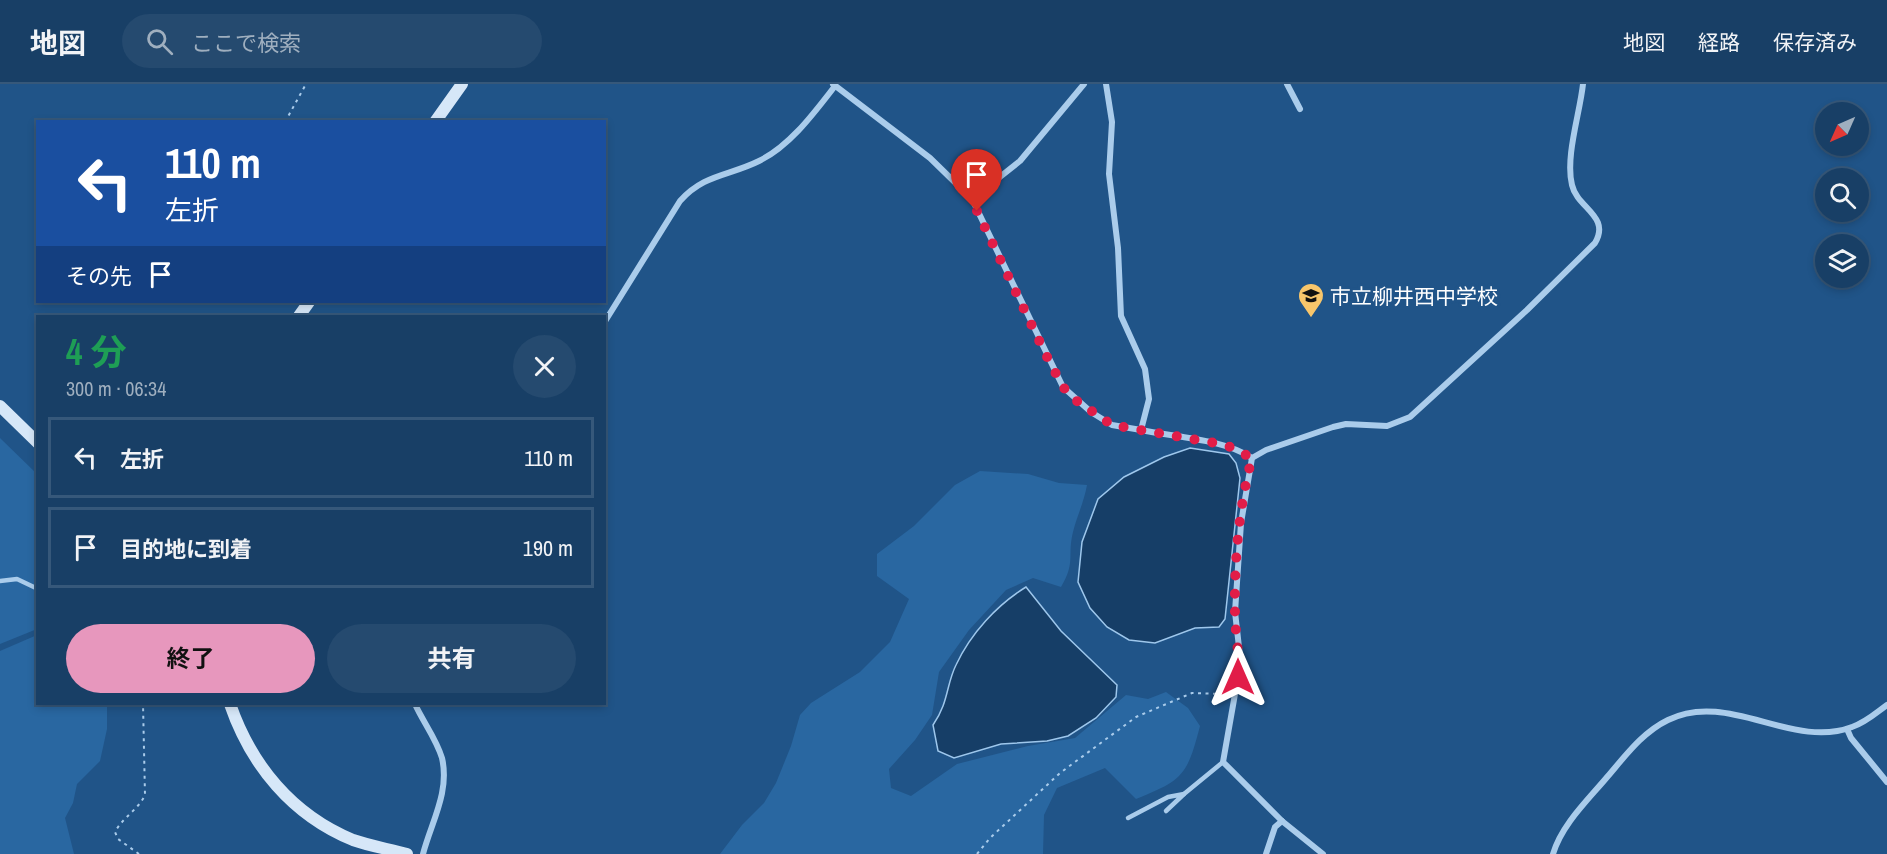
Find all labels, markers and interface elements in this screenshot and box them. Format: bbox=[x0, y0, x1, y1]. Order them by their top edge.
search box bbox=[122, 14, 542, 68]
text: 地図 bbox=[30, 24, 86, 62]
icon: search bbox=[143, 25, 176, 58]
text: ここで検索 bbox=[191, 28, 301, 58]
text: 地図 bbox=[1623, 28, 1665, 57]
text: 経路 bbox=[1698, 28, 1740, 57]
text: 保存済み bbox=[1773, 28, 1857, 57]
north arrow bbox=[1815, 102, 1869, 156]
map controls bbox=[1815, 102, 1869, 288]
text: 110 m bbox=[165, 135, 261, 191]
icon: left bbox=[66, 144, 144, 222]
pin bbox=[951, 149, 1002, 211]
icon: arrive bbox=[960, 158, 993, 191]
button: search bbox=[1815, 168, 1869, 222]
text: 左折 bbox=[165, 192, 219, 228]
button: layers bbox=[1815, 234, 1869, 288]
icon: arrive bbox=[144, 258, 177, 291]
text: その先 bbox=[66, 261, 132, 291]
school or university icon: 市立柳井西中学校 bbox=[1296, 281, 1326, 319]
place label: 市立柳井西中学校 bbox=[1330, 282, 1498, 311]
text: 4 分 bbox=[66, 328, 127, 376]
button: close bbox=[513, 335, 576, 398]
text: 300 m · 06:34 bbox=[66, 375, 166, 402]
icon: left bbox=[69, 441, 102, 474]
text: 110 m bbox=[524, 443, 573, 473]
text: 左折 bbox=[120, 444, 164, 474]
icon: arrive bbox=[69, 531, 102, 564]
text: 190 m bbox=[523, 533, 573, 563]
text: 目的地に到着 bbox=[120, 534, 252, 564]
button: 終了 bbox=[66, 624, 315, 693]
button: 共有 bbox=[327, 624, 576, 693]
position arrow bbox=[1206, 645, 1270, 709]

